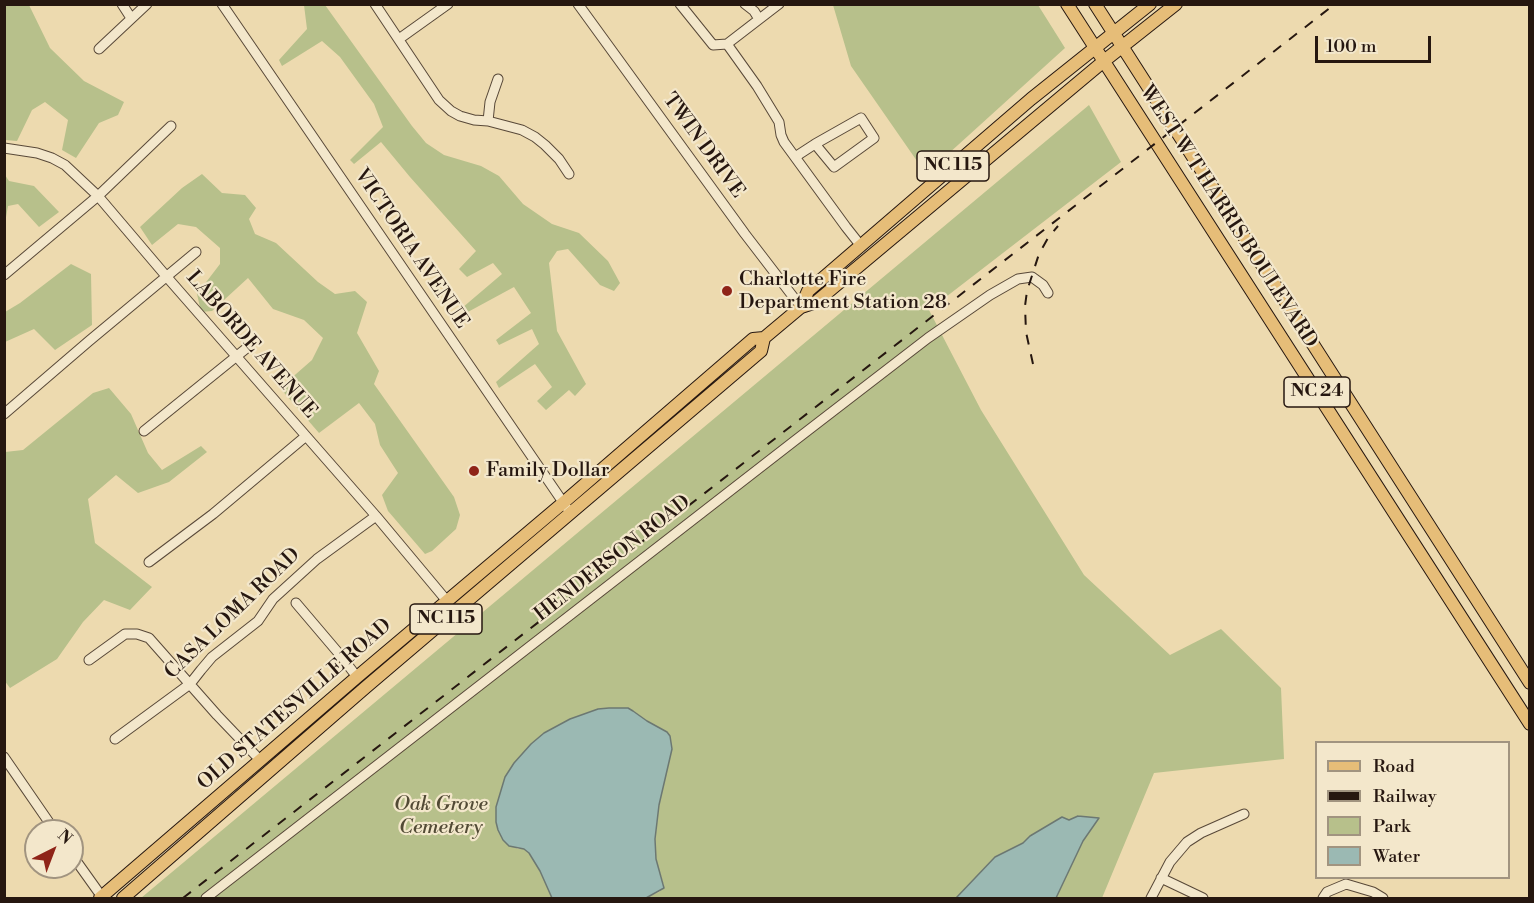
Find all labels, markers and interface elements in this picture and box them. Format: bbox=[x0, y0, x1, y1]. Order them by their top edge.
scale bar bbox=[1318, 24, 1434, 62]
text: 100 m bbox=[1326, 35, 1377, 58]
street label: WEST W T HARRIS BOULEVARD bbox=[1134, 81, 1322, 353]
street label: TWIN DRIVE bbox=[657, 89, 749, 203]
road number: NC 115 bbox=[917, 151, 989, 181]
street label: VICTORIA AVENUE bbox=[349, 165, 473, 333]
street label: LABORDE AVENUE bbox=[180, 266, 322, 424]
place label: Charlotte Fire Department Station 28 bbox=[739, 268, 947, 315]
marker: Charlotte Fire Department Station 28 bbox=[720, 284, 734, 298]
road number: NC 24 bbox=[1284, 377, 1350, 407]
place label: Family Dollar bbox=[486, 459, 609, 483]
marker: Family Dollar bbox=[467, 464, 481, 478]
street label: HENDERSON ROAD bbox=[530, 491, 696, 627]
street label: CASA LOMA ROAD bbox=[160, 543, 306, 685]
road number: NC 115 bbox=[410, 604, 482, 634]
street label: OLD STATESVILLE ROAD bbox=[193, 614, 397, 796]
legend bbox=[1315, 741, 1510, 879]
text: Road bbox=[1373, 755, 1415, 778]
text: Railway bbox=[1373, 785, 1436, 808]
park label: Oak Grove Cemetery bbox=[394, 793, 488, 840]
text: Park bbox=[1373, 815, 1410, 838]
north arrow bbox=[24, 819, 84, 879]
text: N bbox=[53, 825, 76, 849]
text: Water bbox=[1373, 845, 1420, 868]

